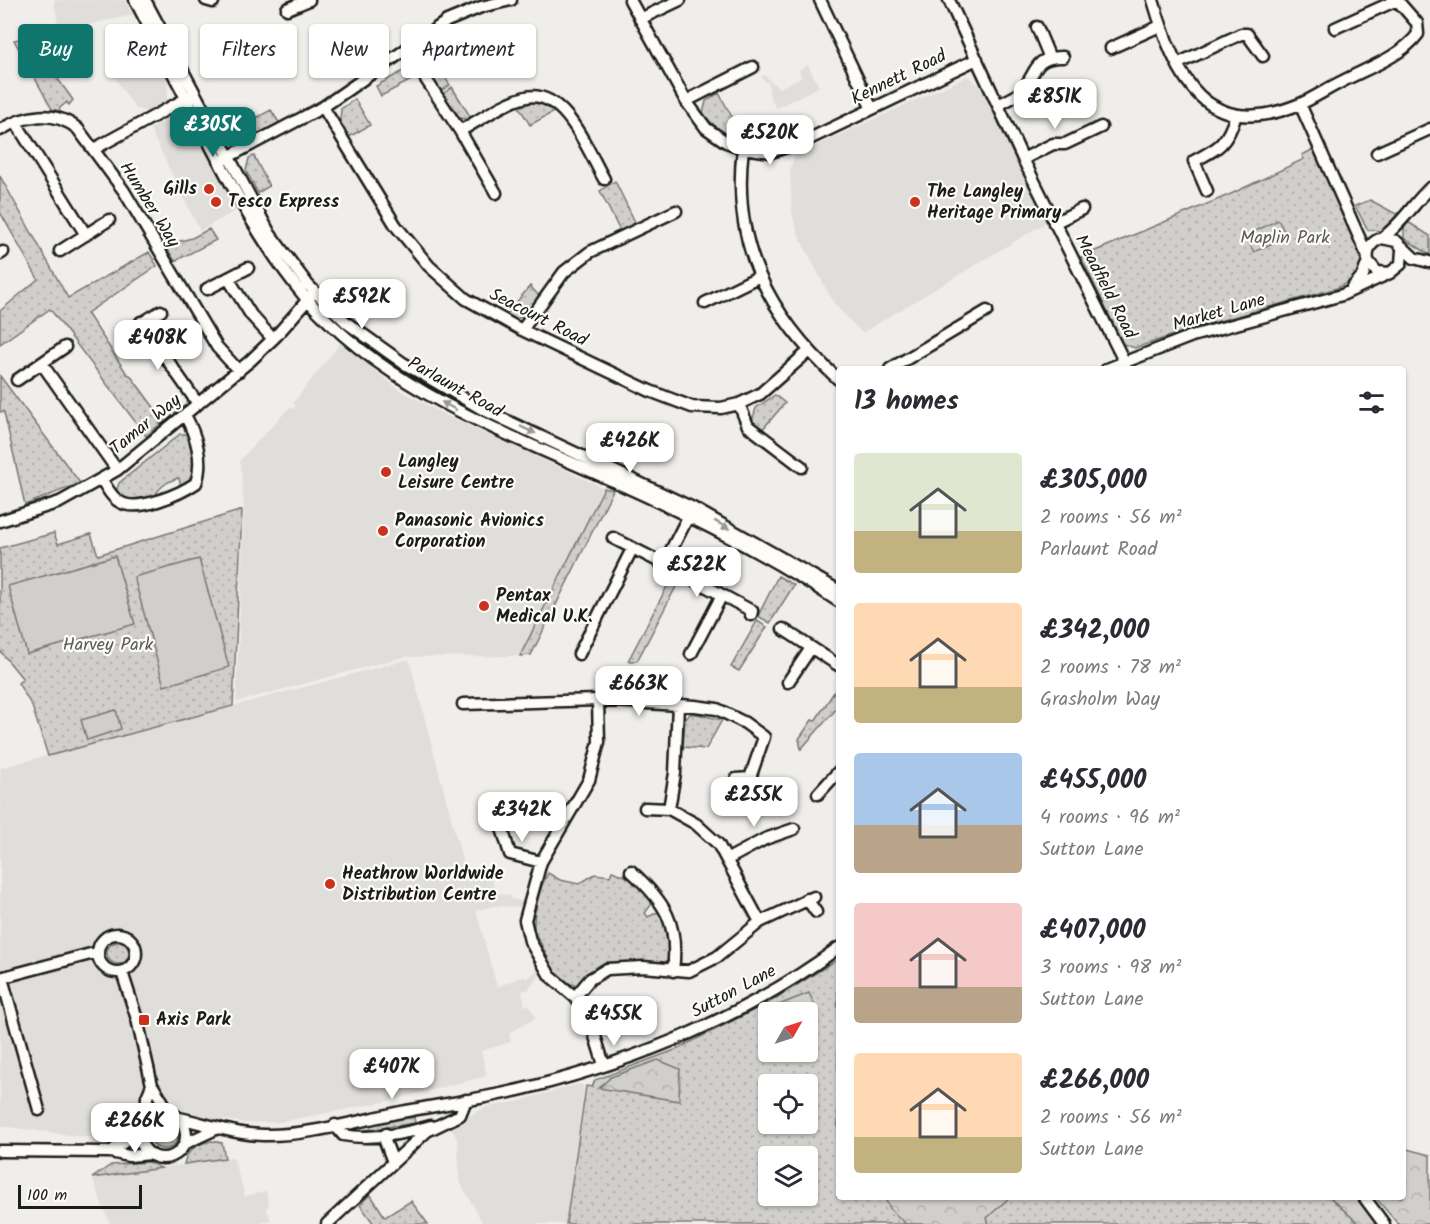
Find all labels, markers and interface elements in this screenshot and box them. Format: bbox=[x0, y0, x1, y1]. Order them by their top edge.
chip: Buy bbox=[18, 24, 93, 78]
chip: Rent bbox=[105, 24, 188, 78]
chip: Filters bbox=[200, 24, 297, 78]
chip: New bbox=[309, 24, 389, 78]
chip: Apartment bbox=[401, 24, 536, 78]
street label: Kennett Road bbox=[846, 42, 953, 114]
pin: £851K bbox=[1013, 79, 1097, 130]
text: £851K bbox=[1028, 82, 1082, 114]
pin: £305K bbox=[171, 107, 255, 158]
text: £305K bbox=[184, 110, 242, 142]
pin: £520K bbox=[728, 115, 812, 166]
text: £520K bbox=[741, 118, 799, 150]
street label: Humber Way bbox=[111, 156, 187, 254]
place label: Gills bbox=[164, 175, 198, 204]
place label: The Langley Heritage Primary bbox=[927, 178, 1062, 228]
marker: Gills bbox=[202, 182, 216, 196]
place label: Tesco Express bbox=[228, 188, 340, 217]
marker: Tesco Express bbox=[209, 195, 223, 209]
marker: The Langley Heritage Primary bbox=[908, 195, 922, 209]
park label: Maplin Park bbox=[1240, 224, 1330, 253]
street label: Meadfield Road bbox=[1066, 230, 1144, 345]
pin: £592K bbox=[320, 279, 404, 330]
street label: Seacourt Road bbox=[484, 281, 593, 356]
text: £592K bbox=[333, 282, 391, 314]
street label: Market Lane bbox=[1169, 286, 1269, 340]
pin: £408K bbox=[116, 320, 200, 371]
text: £408K bbox=[128, 323, 188, 355]
street label: Parlaunt Road bbox=[402, 350, 509, 427]
text: 13 homes bbox=[854, 381, 959, 423]
icon: filters bbox=[1355, 386, 1388, 419]
street label: Tamar Way bbox=[104, 387, 189, 463]
one-way arrow bbox=[440, 401, 457, 411]
pin: £426K bbox=[588, 423, 672, 474]
one-way arrow bbox=[520, 426, 537, 435]
text: £426K bbox=[600, 426, 660, 458]
place label: Langley Leisure Centre bbox=[398, 448, 514, 498]
text: £305,000 bbox=[1040, 460, 1147, 502]
marker: Langley Leisure Centre bbox=[379, 465, 393, 479]
icon: home bbox=[902, 477, 974, 549]
text: 2 rooms · 56 m² bbox=[1040, 502, 1182, 534]
place label: Panasonic Avionics Corporation bbox=[395, 507, 544, 557]
one-way arrow bbox=[714, 520, 731, 530]
marker: Panasonic Avionics Corporation bbox=[376, 524, 390, 538]
text: Parlaunt Road bbox=[1040, 534, 1157, 566]
pin: £522K bbox=[655, 547, 739, 598]
text: £522K bbox=[667, 550, 727, 582]
place label: Pentax Medical U.K. bbox=[496, 582, 593, 632]
marker: Pentax Medical U.K. bbox=[477, 599, 491, 613]
text: £342,000 bbox=[1040, 610, 1149, 652]
icon: home bbox=[902, 627, 974, 699]
park label: Harvey Park bbox=[63, 631, 154, 660]
text: 2 rooms · 78 m² bbox=[1040, 652, 1181, 684]
pin: £663K bbox=[597, 666, 681, 717]
text: £663K bbox=[609, 669, 669, 701]
text: Grasholm Way bbox=[1040, 684, 1160, 716]
text: £455,000 bbox=[1040, 760, 1146, 802]
pin: £255K bbox=[712, 777, 796, 828]
icon: home bbox=[902, 777, 974, 849]
text: £255K bbox=[725, 780, 783, 812]
pin: £342K bbox=[480, 792, 564, 843]
text: £342K bbox=[492, 795, 552, 827]
text: 4 rooms · 96 m² bbox=[1040, 802, 1180, 834]
text: Sutton Lane bbox=[1040, 834, 1143, 866]
place label: Heathrow Worldwide Distribution Centre bbox=[342, 860, 504, 910]
marker: Heathrow Worldwide Distribution Centre bbox=[323, 877, 337, 891]
text: £407,000 bbox=[1040, 910, 1146, 952]
icon: home bbox=[902, 927, 974, 999]
text: 3 rooms · 98 m² bbox=[1040, 952, 1181, 984]
street label: Sutton Lane bbox=[686, 957, 782, 1027]
text: Sutton Lane bbox=[1040, 984, 1143, 1016]
pin: £455K bbox=[572, 996, 656, 1047]
text: £455K bbox=[585, 999, 643, 1031]
north arrow bbox=[758, 1002, 818, 1062]
map controls bbox=[758, 1002, 818, 1206]
place label: Axis Park bbox=[156, 1006, 231, 1035]
marker: Axis Park bbox=[137, 1013, 151, 1027]
pin: £407K bbox=[350, 1049, 434, 1100]
text: £407K bbox=[363, 1052, 421, 1084]
text: £266,000 bbox=[1040, 1060, 1149, 1102]
button: locate bbox=[758, 1074, 818, 1134]
icon: home bbox=[902, 1077, 974, 1149]
text: 2 rooms · 56 m² bbox=[1040, 1102, 1182, 1134]
pin: £266K bbox=[93, 1103, 177, 1154]
text: £266K bbox=[105, 1106, 165, 1138]
text: Sutton Lane bbox=[1040, 1134, 1143, 1166]
button: layers bbox=[758, 1146, 818, 1206]
scale bar bbox=[18, 1182, 142, 1210]
text: 100 m bbox=[27, 1183, 67, 1208]

